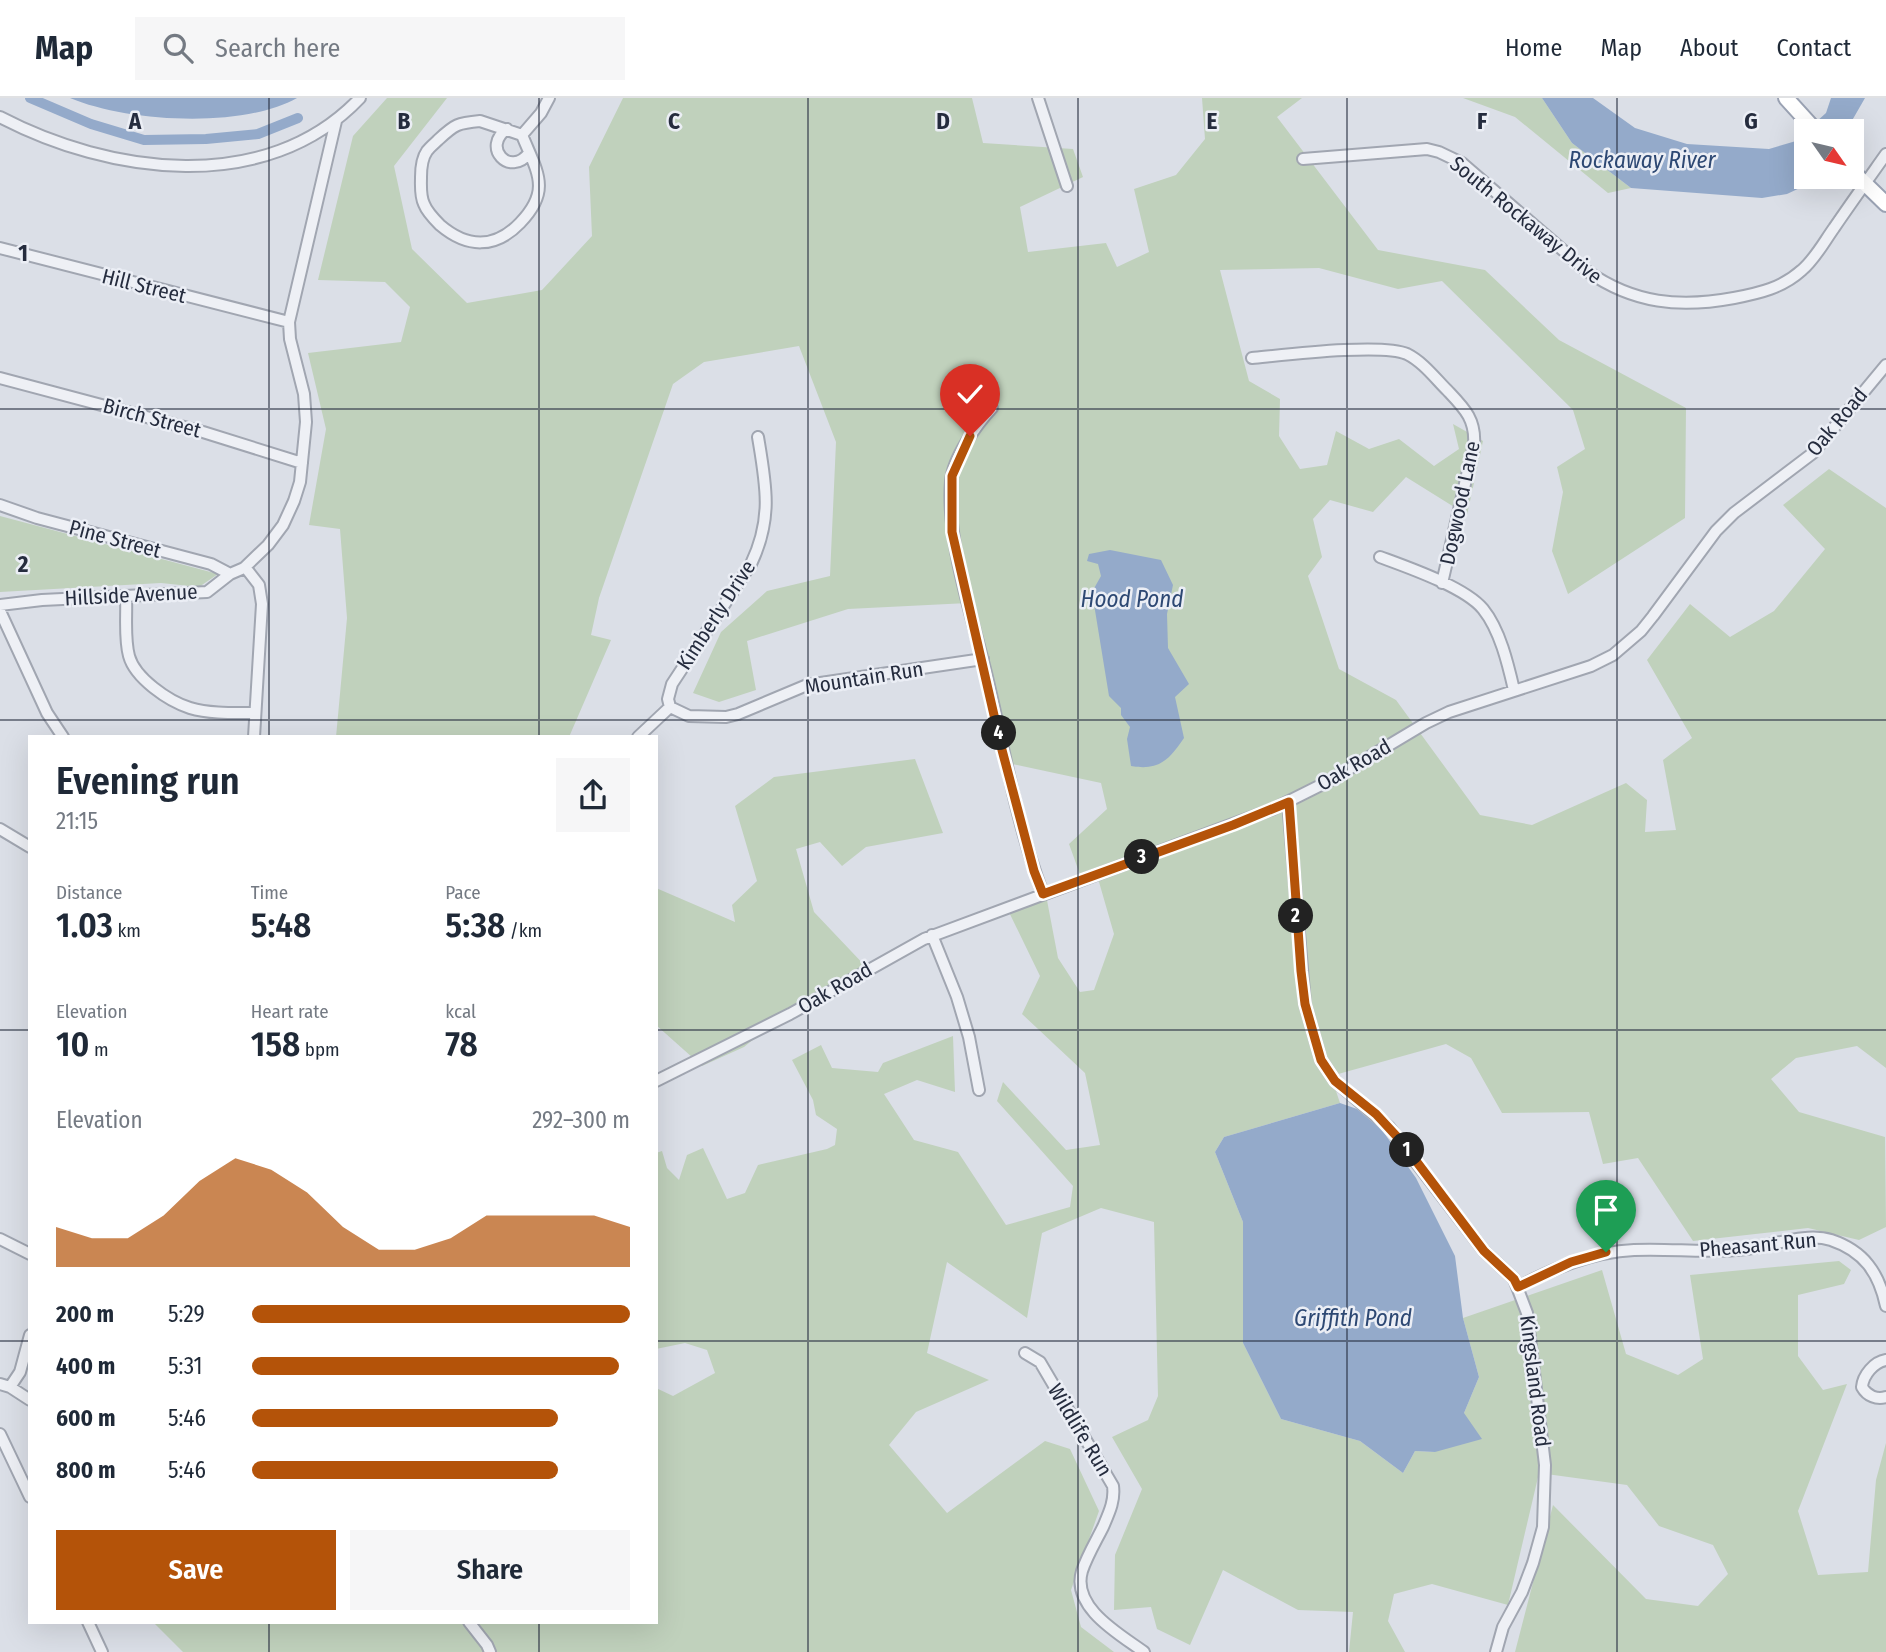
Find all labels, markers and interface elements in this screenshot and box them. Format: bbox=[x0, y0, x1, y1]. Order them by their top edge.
search box bbox=[135, 17, 625, 80]
text: Map bbox=[35, 28, 93, 68]
icon: search bbox=[159, 29, 197, 67]
text: Search here bbox=[215, 33, 340, 64]
text: Home bbox=[1505, 34, 1562, 62]
text: Map bbox=[1600, 34, 1642, 62]
text: About bbox=[1680, 34, 1738, 62]
text: Contact bbox=[1776, 34, 1851, 62]
text: A bbox=[128, 107, 142, 135]
text: B bbox=[398, 107, 411, 135]
text: C bbox=[668, 107, 680, 135]
text: D bbox=[936, 107, 950, 135]
text: E bbox=[1207, 107, 1218, 135]
text: F bbox=[1477, 107, 1487, 135]
text: G bbox=[1744, 107, 1758, 135]
north arrow bbox=[1794, 119, 1864, 189]
map controls bbox=[1794, 119, 1864, 189]
water label: Rockaway River bbox=[1569, 146, 1716, 174]
street label: South Rockaway Drive bbox=[1445, 151, 1607, 289]
text: 1 bbox=[18, 239, 28, 267]
street label: Hill Street bbox=[99, 263, 189, 309]
pin bbox=[940, 364, 1000, 436]
icon: check bbox=[951, 375, 989, 413]
street label: Oak Road bbox=[1801, 382, 1873, 462]
street label: Birch Street bbox=[100, 392, 204, 444]
street label: Dogwood Lane bbox=[1434, 439, 1486, 567]
street label: Pine Street bbox=[66, 514, 164, 564]
text: 2 bbox=[17, 550, 29, 578]
street label: Kimberly Drive bbox=[671, 555, 761, 675]
street label: Hillside Avenue bbox=[64, 579, 198, 611]
water label: Hood Pond bbox=[1081, 585, 1183, 613]
street label: Mountain Run bbox=[803, 656, 925, 700]
pin: 4 bbox=[982, 716, 1016, 750]
text: 4 bbox=[994, 721, 1003, 744]
street label: Oak Road bbox=[1312, 733, 1396, 797]
text: Evening run bbox=[56, 758, 240, 804]
button: share bbox=[556, 758, 630, 832]
text: 21:15 bbox=[56, 807, 98, 835]
pin: 3 bbox=[1124, 840, 1160, 874]
text: 3 bbox=[1137, 845, 1146, 868]
text: Distance bbox=[56, 881, 123, 904]
text: Time bbox=[251, 881, 288, 904]
text: Pace bbox=[445, 881, 481, 904]
pin: 2 bbox=[1278, 898, 1314, 934]
text: 1.03 bbox=[56, 904, 113, 946]
text: 5:48 bbox=[251, 904, 311, 946]
text: 5:38 bbox=[445, 904, 505, 946]
text: 2 bbox=[1291, 904, 1300, 927]
text: km bbox=[113, 919, 141, 942]
text: /km bbox=[505, 919, 542, 942]
street label: Oak Road bbox=[793, 956, 877, 1020]
text: Elevation bbox=[56, 1000, 128, 1023]
text: Heart rate bbox=[251, 1000, 329, 1023]
text: kcal bbox=[445, 1000, 476, 1023]
text: 10 bbox=[56, 1023, 89, 1065]
text: 158 bbox=[251, 1023, 300, 1065]
text: 78 bbox=[445, 1023, 478, 1065]
text: m bbox=[89, 1038, 109, 1061]
text: bpm bbox=[300, 1038, 340, 1061]
text: Elevation bbox=[56, 1106, 143, 1134]
text: 292–300 m bbox=[532, 1106, 630, 1134]
pin: 1 bbox=[1390, 1132, 1424, 1168]
text: 1 bbox=[1402, 1138, 1411, 1161]
pin bbox=[1576, 1180, 1636, 1252]
icon: arrive bbox=[1587, 1191, 1625, 1229]
street label: Pheasant Run bbox=[1698, 1227, 1818, 1263]
text: 200 m bbox=[56, 1300, 114, 1328]
text: 5:29 bbox=[168, 1300, 205, 1328]
water label: Griffith Pond bbox=[1294, 1304, 1412, 1332]
street label: Kingsland Road bbox=[1514, 1314, 1556, 1448]
text: 400 m bbox=[56, 1352, 115, 1380]
text: 5:31 bbox=[168, 1352, 202, 1380]
street label: Wildlife Run bbox=[1042, 1379, 1118, 1481]
text: 600 m bbox=[56, 1404, 115, 1432]
text: 5:46 bbox=[168, 1404, 206, 1432]
text: 800 m bbox=[56, 1456, 116, 1484]
text: 5:46 bbox=[168, 1456, 206, 1484]
button: Save bbox=[56, 1530, 336, 1610]
button: Share bbox=[350, 1530, 630, 1610]

